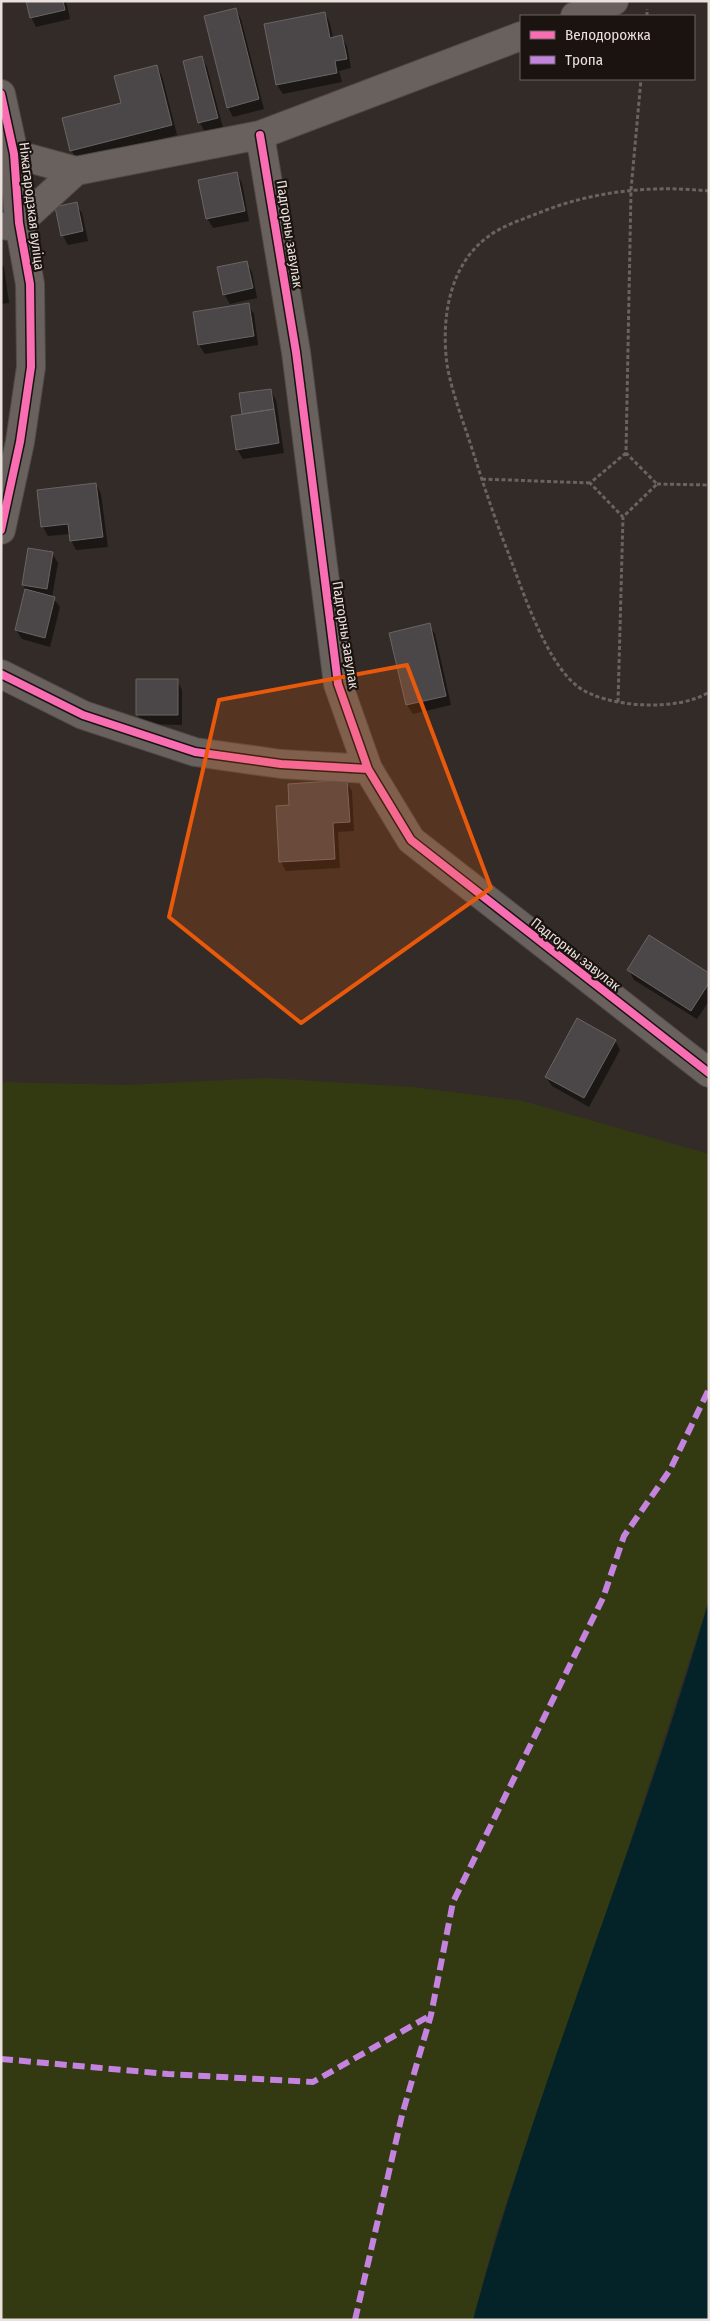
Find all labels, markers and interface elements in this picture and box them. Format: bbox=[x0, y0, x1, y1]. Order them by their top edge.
legend bbox=[520, 15, 695, 80]
text: Велодорожка bbox=[565, 26, 651, 44]
text: Тропа bbox=[565, 51, 603, 69]
street label: Ніжагародзкая вуліца bbox=[15, 141, 48, 271]
street label: Падгорны завулак bbox=[273, 179, 306, 290]
street label: Падгорны завулак bbox=[329, 580, 362, 691]
street label: Падгорны завулак bbox=[528, 914, 624, 995]

